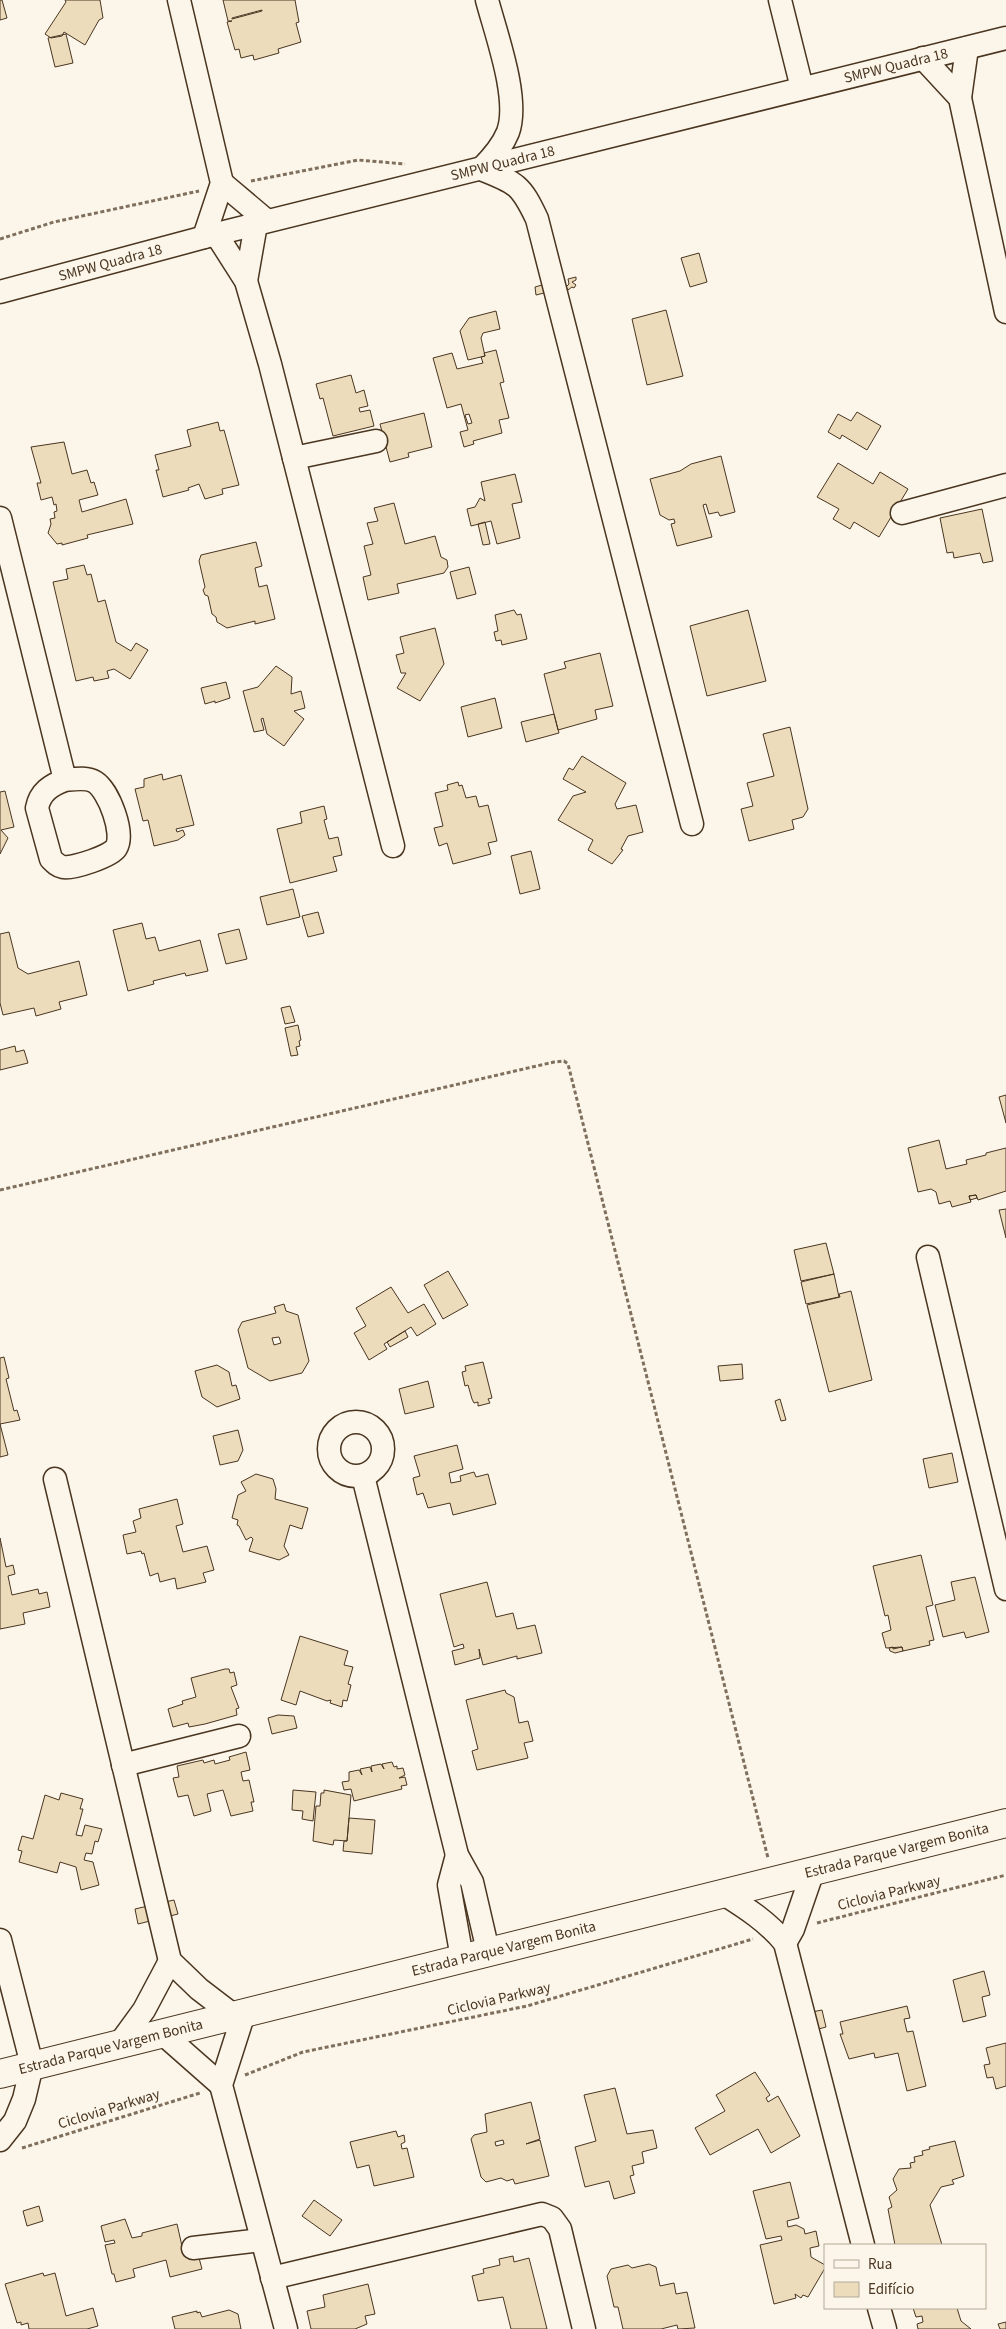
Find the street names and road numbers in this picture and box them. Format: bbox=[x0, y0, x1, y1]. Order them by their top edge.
street label: SMPW Quadra 18 bbox=[841, 42, 950, 88]
street label: SMPW Quadra 18 bbox=[448, 140, 557, 186]
street label: SMPW Quadra 18 bbox=[56, 238, 164, 286]
street label: Estrada Parque Vargem Bonita bbox=[802, 1817, 991, 1883]
street label: Ciclovia Parkway bbox=[835, 1870, 943, 1916]
street label: Estrada Parque Vargem Bonita bbox=[409, 1915, 598, 1981]
street label: Ciclovia Parkway bbox=[445, 1977, 553, 2021]
street label: Estrada Parque Vargem Bonita bbox=[16, 2013, 205, 2079]
street label: Ciclovia Parkway bbox=[55, 2084, 163, 2134]

